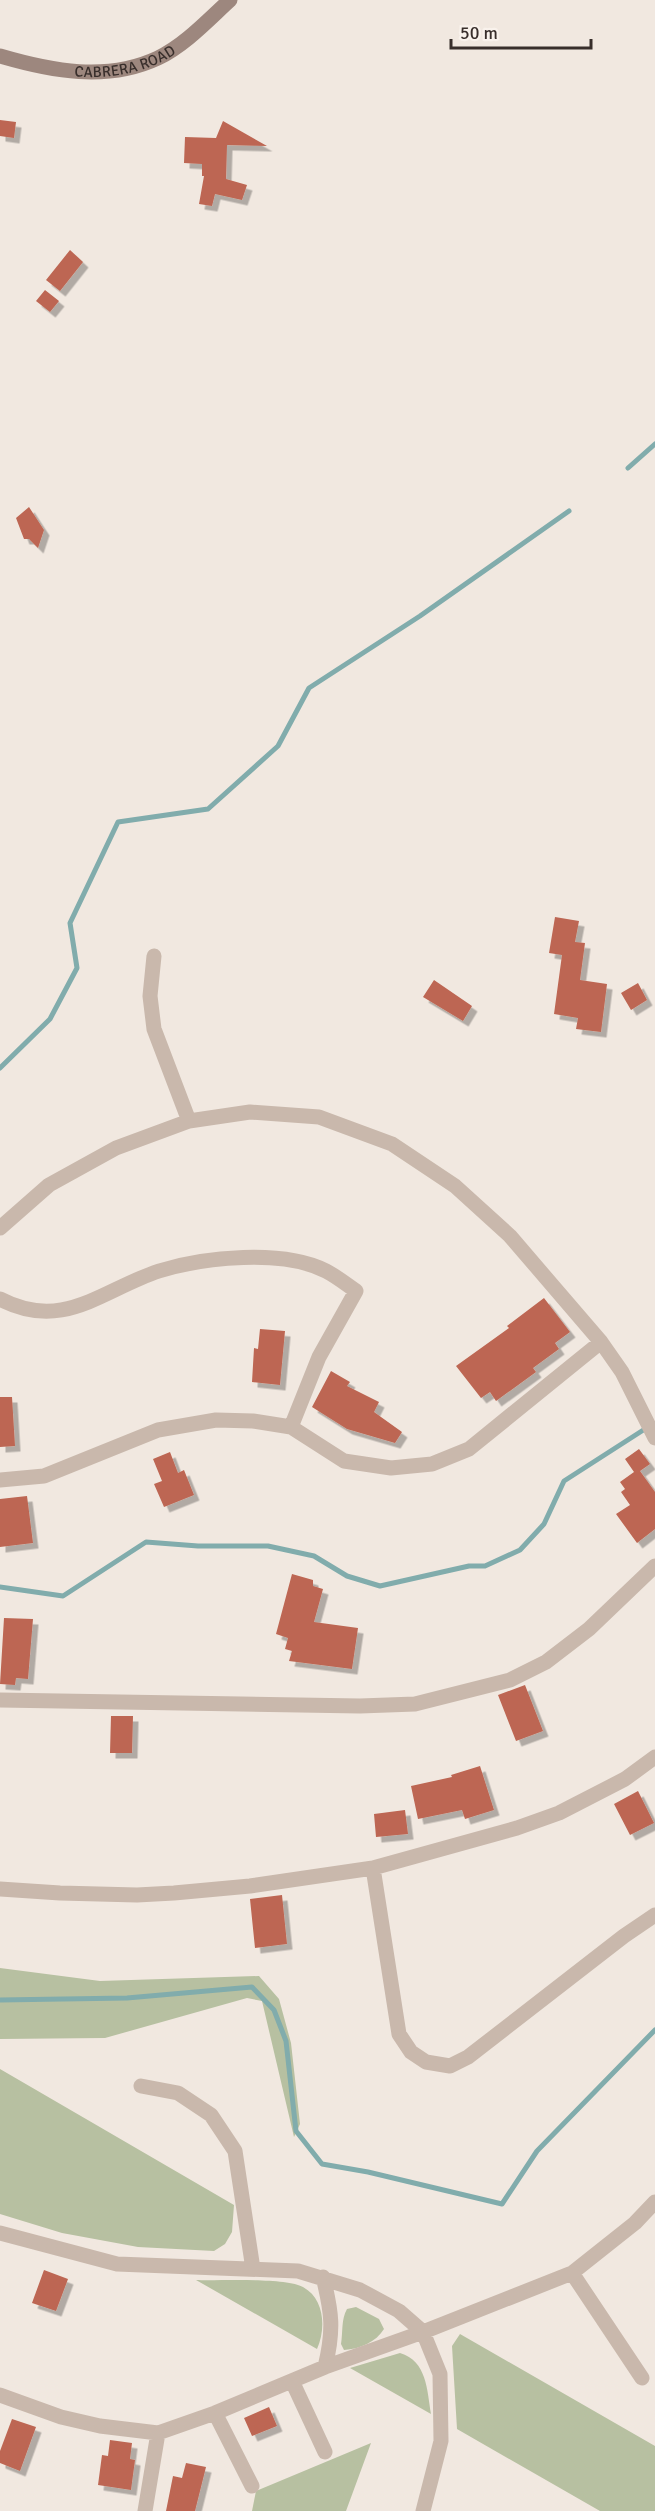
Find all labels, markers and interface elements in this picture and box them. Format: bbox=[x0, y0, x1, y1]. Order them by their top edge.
scale bar bbox=[451, 12, 590, 50]
text: 50 m bbox=[460, 22, 498, 44]
street label: CABRERA ROAD bbox=[74, 41, 179, 81]

